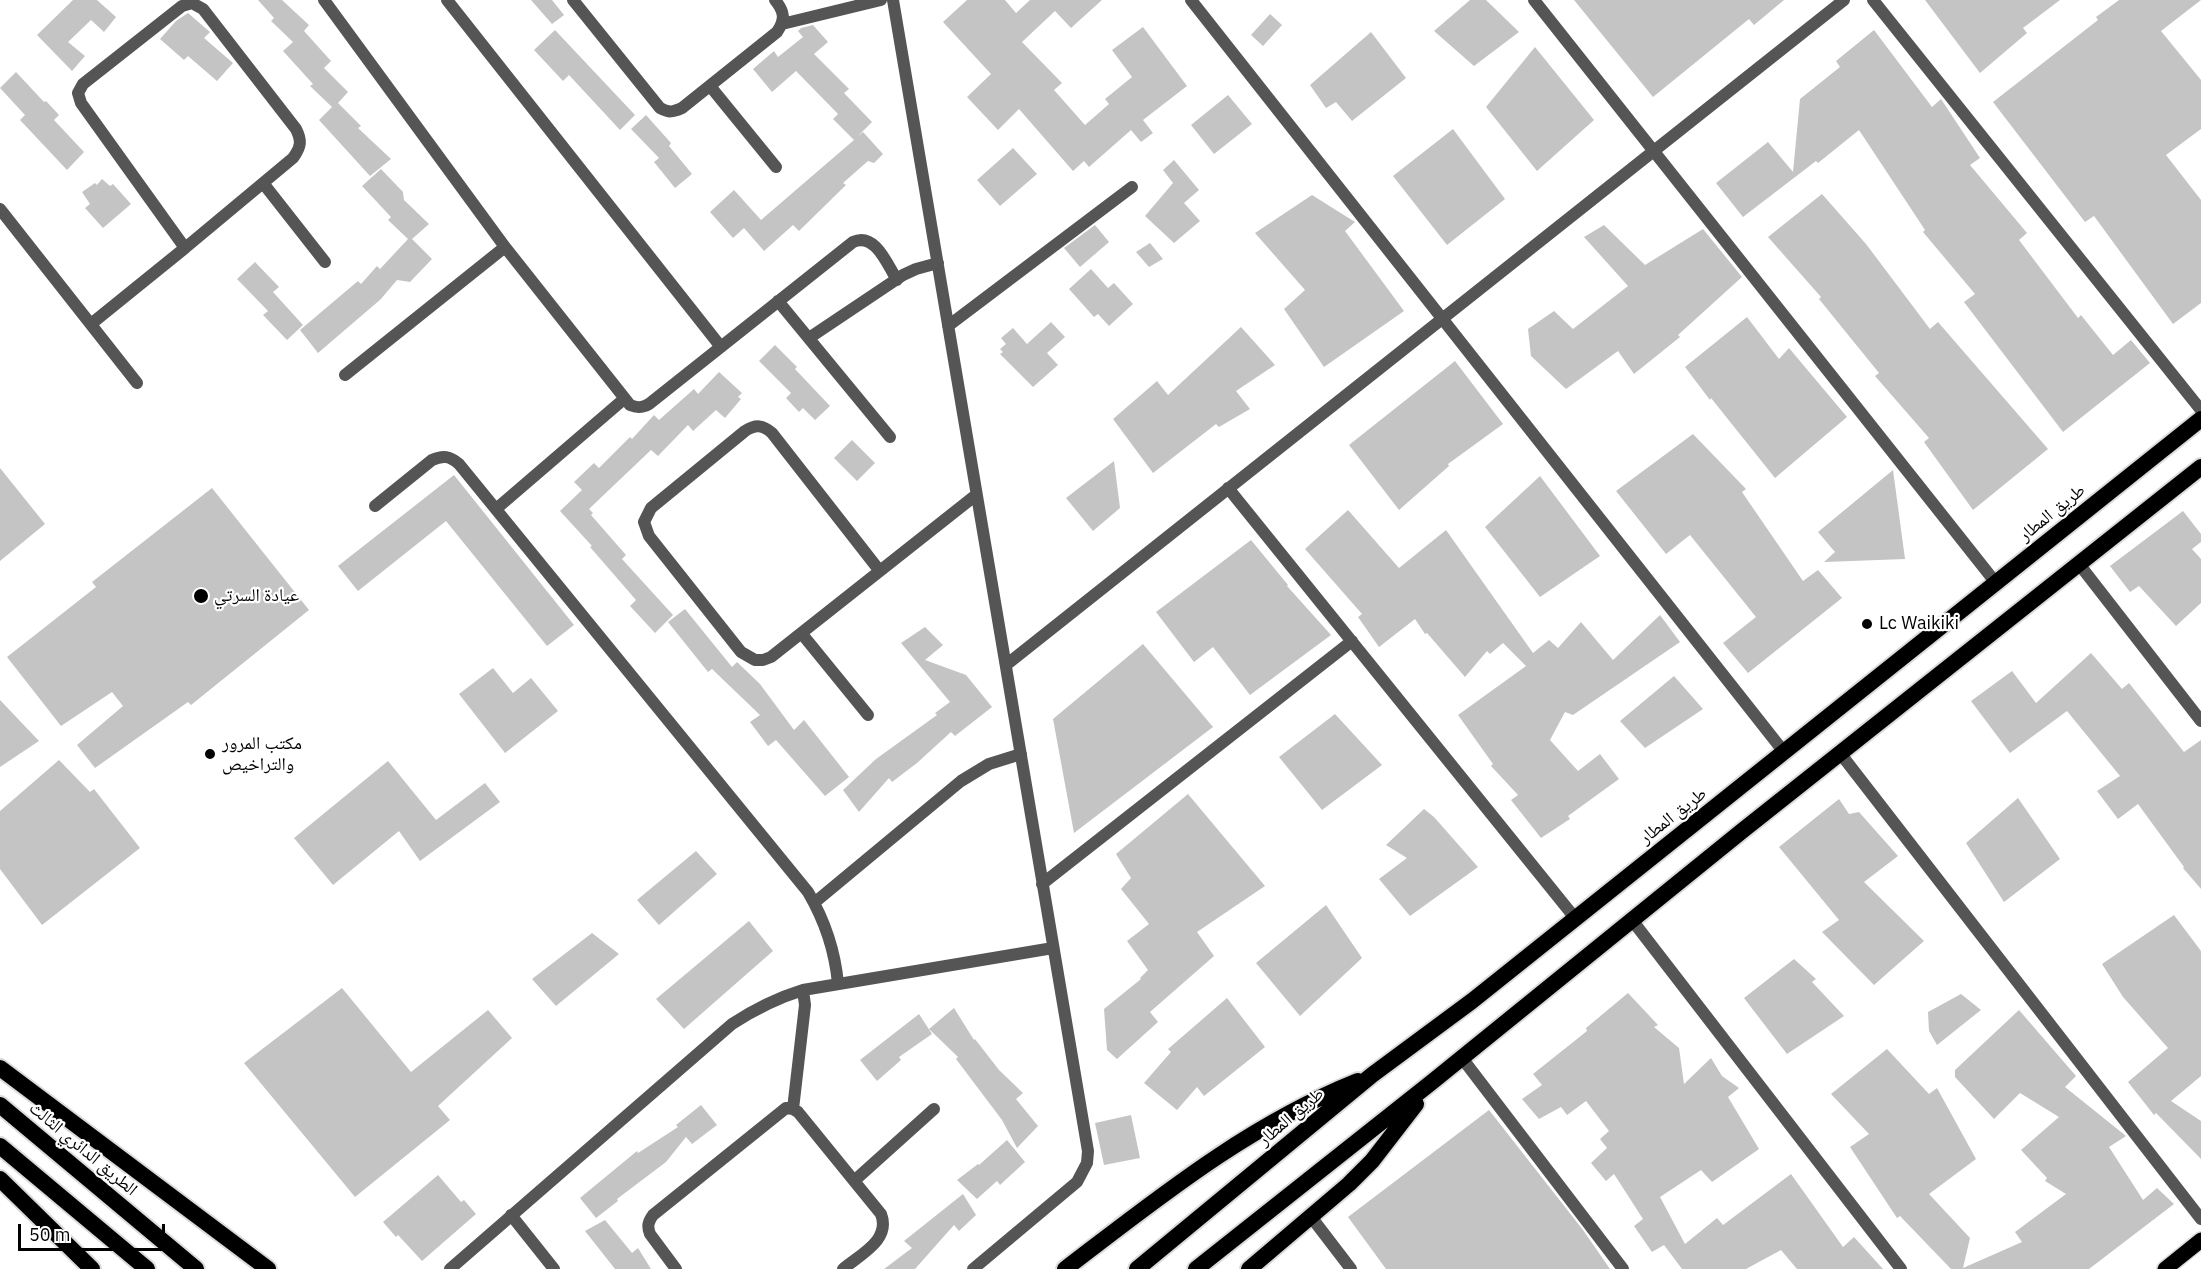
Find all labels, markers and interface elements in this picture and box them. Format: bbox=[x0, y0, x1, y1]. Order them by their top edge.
street label: طريق المطار bbox=[2014, 480, 2090, 546]
place label: عيادة السرتي bbox=[214, 585, 299, 607]
marker: عيادة السرتي bbox=[192, 587, 210, 605]
place label: Lc Waikiki bbox=[1879, 613, 1959, 635]
marker: Lc Waikiki bbox=[1860, 617, 1874, 631]
place label: مكتب المرور والتراخيص bbox=[222, 733, 302, 776]
marker: مكتب المرور والتراخيص bbox=[203, 747, 217, 761]
street label: طريق المطار bbox=[1635, 783, 1711, 849]
street label: طريق المطار bbox=[1254, 1083, 1328, 1151]
street label: الطريق الدائري الثالث bbox=[24, 1097, 142, 1201]
scale bar bbox=[21, 1212, 168, 1250]
text: 50 m bbox=[29, 1223, 71, 1246]

